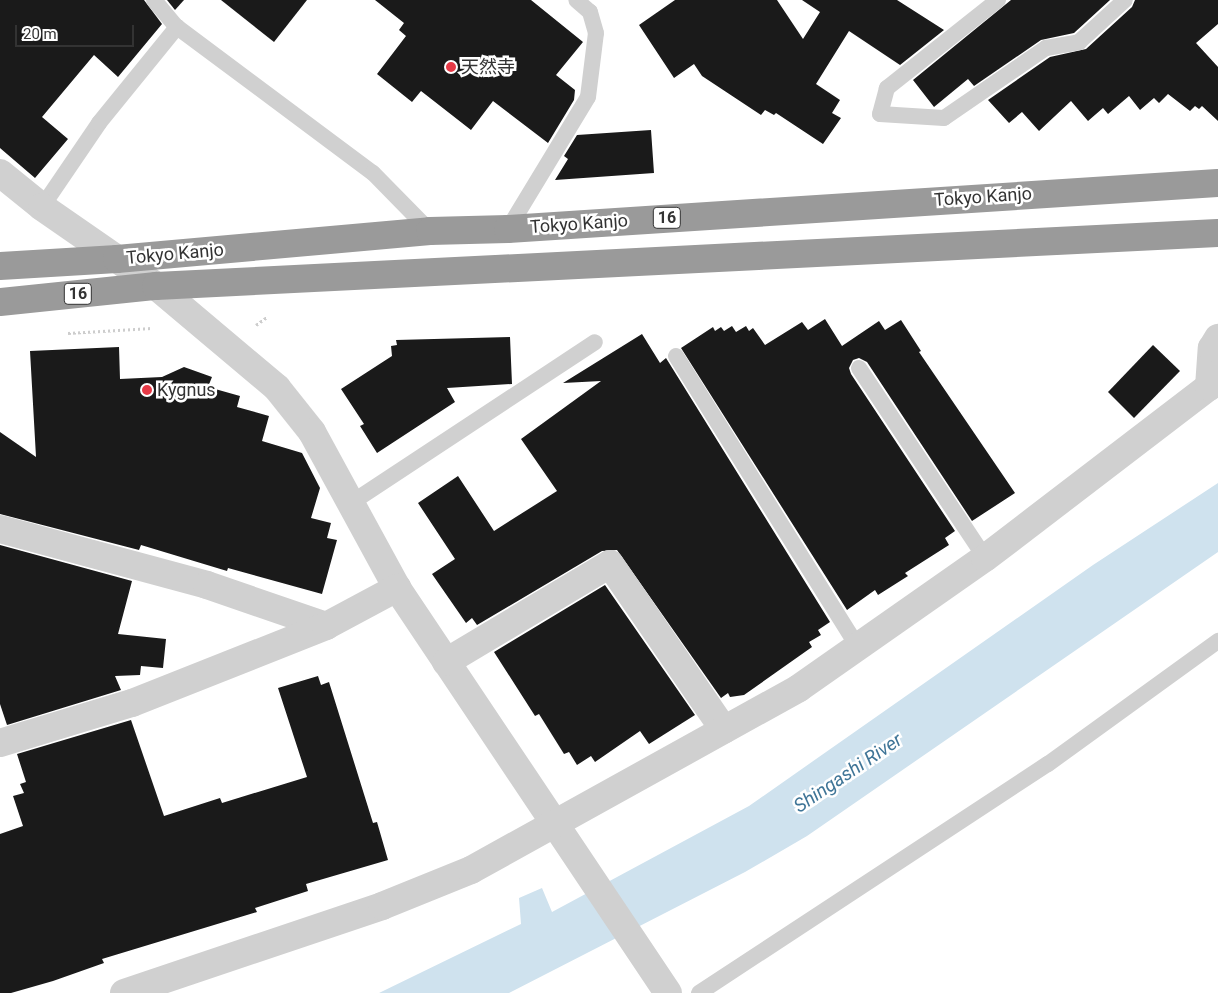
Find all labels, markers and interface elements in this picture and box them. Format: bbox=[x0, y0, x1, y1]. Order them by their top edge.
scale bar bbox=[18, 15, 136, 47]
text: 20 m bbox=[23, 25, 57, 43]
place label: 天然寺 bbox=[461, 56, 515, 78]
marker: 天然寺 bbox=[445, 61, 457, 73]
street label: Tokyo Kanjo bbox=[933, 183, 1033, 211]
road number: 16 bbox=[652, 204, 682, 232]
street label: Tokyo Kanjo bbox=[529, 210, 629, 238]
street label: Tokyo Kanjo bbox=[125, 239, 225, 269]
road number: 16 bbox=[63, 280, 93, 308]
place label: Kygnus bbox=[157, 379, 216, 401]
marker: Kygnus bbox=[141, 384, 153, 396]
water label: Shingashi River bbox=[790, 728, 906, 818]

